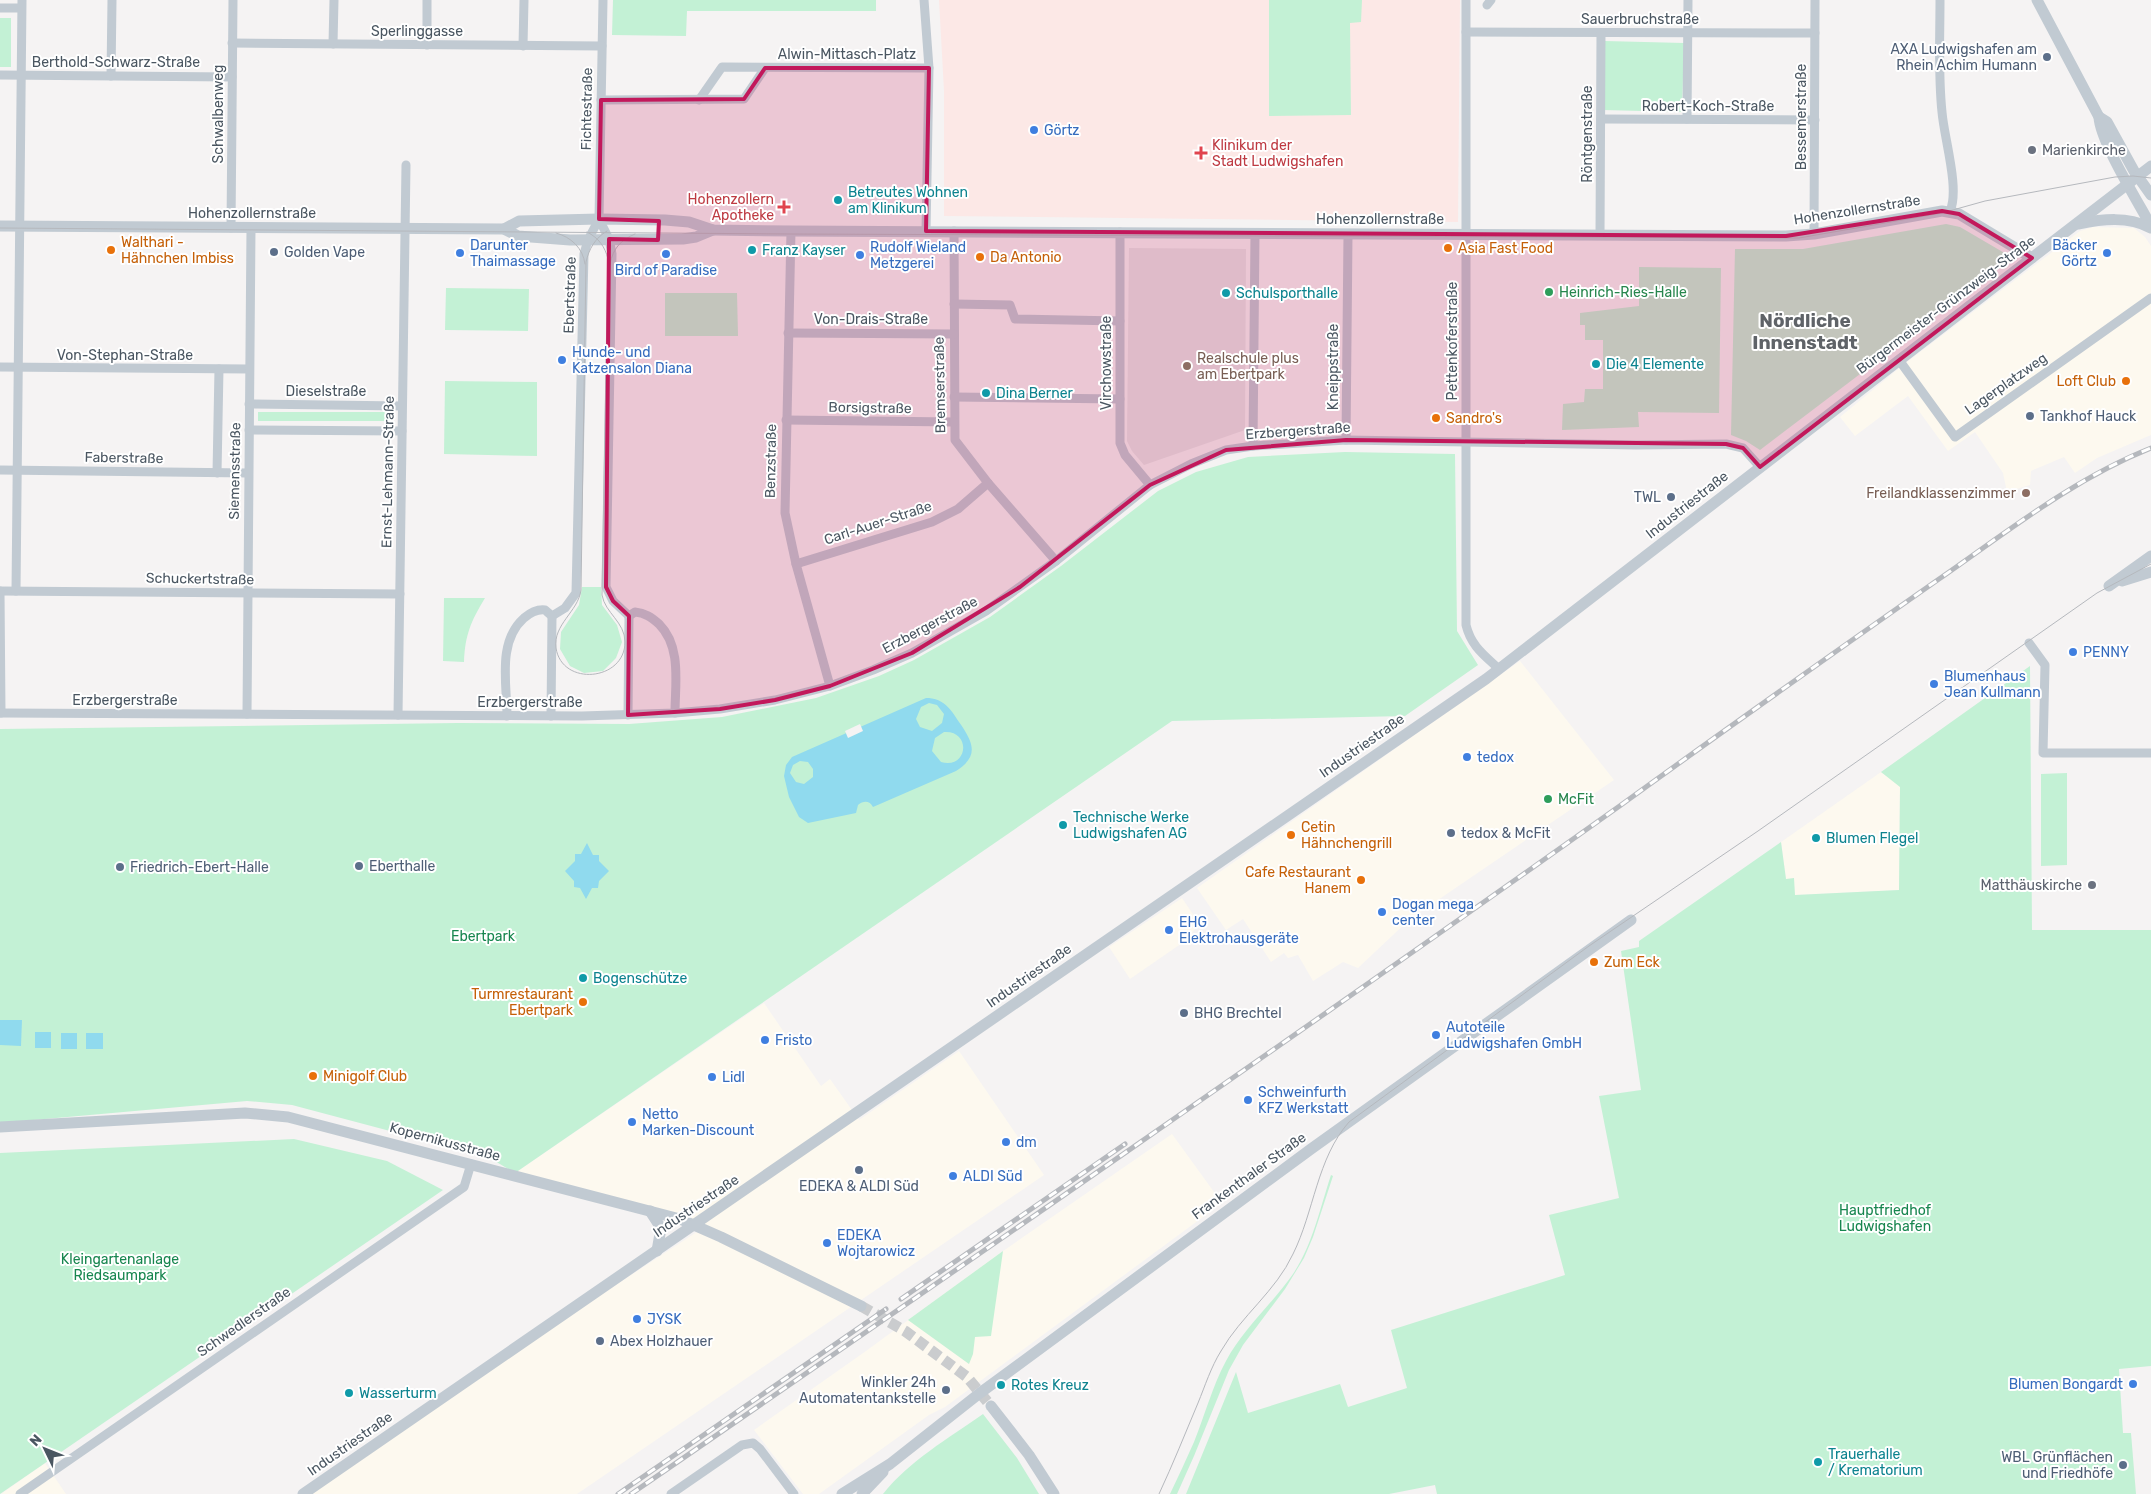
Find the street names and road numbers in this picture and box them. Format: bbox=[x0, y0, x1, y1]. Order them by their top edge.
street label: Sauerbruchstraße bbox=[1581, 11, 1699, 28]
street label: Sperlinggasse bbox=[371, 23, 463, 40]
street label: Alwin-Mittasch-Platz bbox=[778, 46, 916, 63]
street label: Berthold-Schwarz-Straße bbox=[32, 54, 200, 71]
street label: Bessemerstraße bbox=[1793, 64, 1810, 170]
street label: Schwalbenweg bbox=[210, 65, 227, 163]
street label: Fichtestraße bbox=[578, 67, 596, 150]
street label: Röntgenstraße bbox=[1579, 85, 1596, 183]
street label: Robert-Koch-Straße bbox=[1642, 98, 1774, 115]
street label: Hohenzollernstraße bbox=[1792, 192, 1922, 228]
street label: Hohenzollernstraße bbox=[188, 205, 316, 222]
street label: Hohenzollernstraße bbox=[1316, 211, 1444, 228]
street label: Bürgermeister-Grünzweig-Straße bbox=[1853, 232, 2039, 378]
street label: Ebertstraße bbox=[560, 256, 580, 334]
street label: Pettenkoferstraße bbox=[1444, 281, 1461, 400]
street label: Von-Drais-Straße bbox=[814, 311, 928, 328]
street label: Virchowstraße bbox=[1098, 316, 1115, 410]
street label: Kneippstraße bbox=[1325, 324, 1342, 410]
street label: Bremserstraße bbox=[931, 336, 949, 434]
street label: Von-Stephan-Straße bbox=[57, 347, 193, 364]
street label: Lagerplatzweg bbox=[1962, 349, 2050, 419]
street label: Dieselstraße bbox=[286, 383, 367, 400]
street label: Ernst-Lehmann-Straße bbox=[378, 396, 398, 548]
street label: Borsigstraße bbox=[828, 399, 912, 417]
street label: Erzbergerstraße bbox=[1245, 419, 1351, 443]
street label: Siemensstraße bbox=[226, 422, 244, 520]
street label: Benzstraße bbox=[762, 423, 780, 498]
street label: Faberstraße bbox=[85, 449, 164, 467]
street label: Industriestraße bbox=[1642, 467, 1732, 542]
street label: Carl-Auer-Straße bbox=[822, 498, 934, 548]
street label: Schuckertstraße bbox=[146, 570, 254, 588]
street label: Erzbergerstraße bbox=[879, 593, 981, 657]
street label: Erzbergerstraße bbox=[72, 692, 178, 709]
street label: Erzbergerstraße bbox=[477, 694, 583, 711]
street label: Industriestraße bbox=[1316, 710, 1408, 782]
street label: Industriestraße bbox=[983, 940, 1075, 1012]
street label: Kopernikusstraße bbox=[388, 1119, 502, 1165]
street label: Frankenthaler Straße bbox=[1189, 1129, 1310, 1223]
street label: Industriestraße bbox=[650, 1171, 742, 1241]
street label: Schwedlerstraße bbox=[194, 1283, 294, 1361]
street label: Industriestraße bbox=[304, 1408, 396, 1480]

